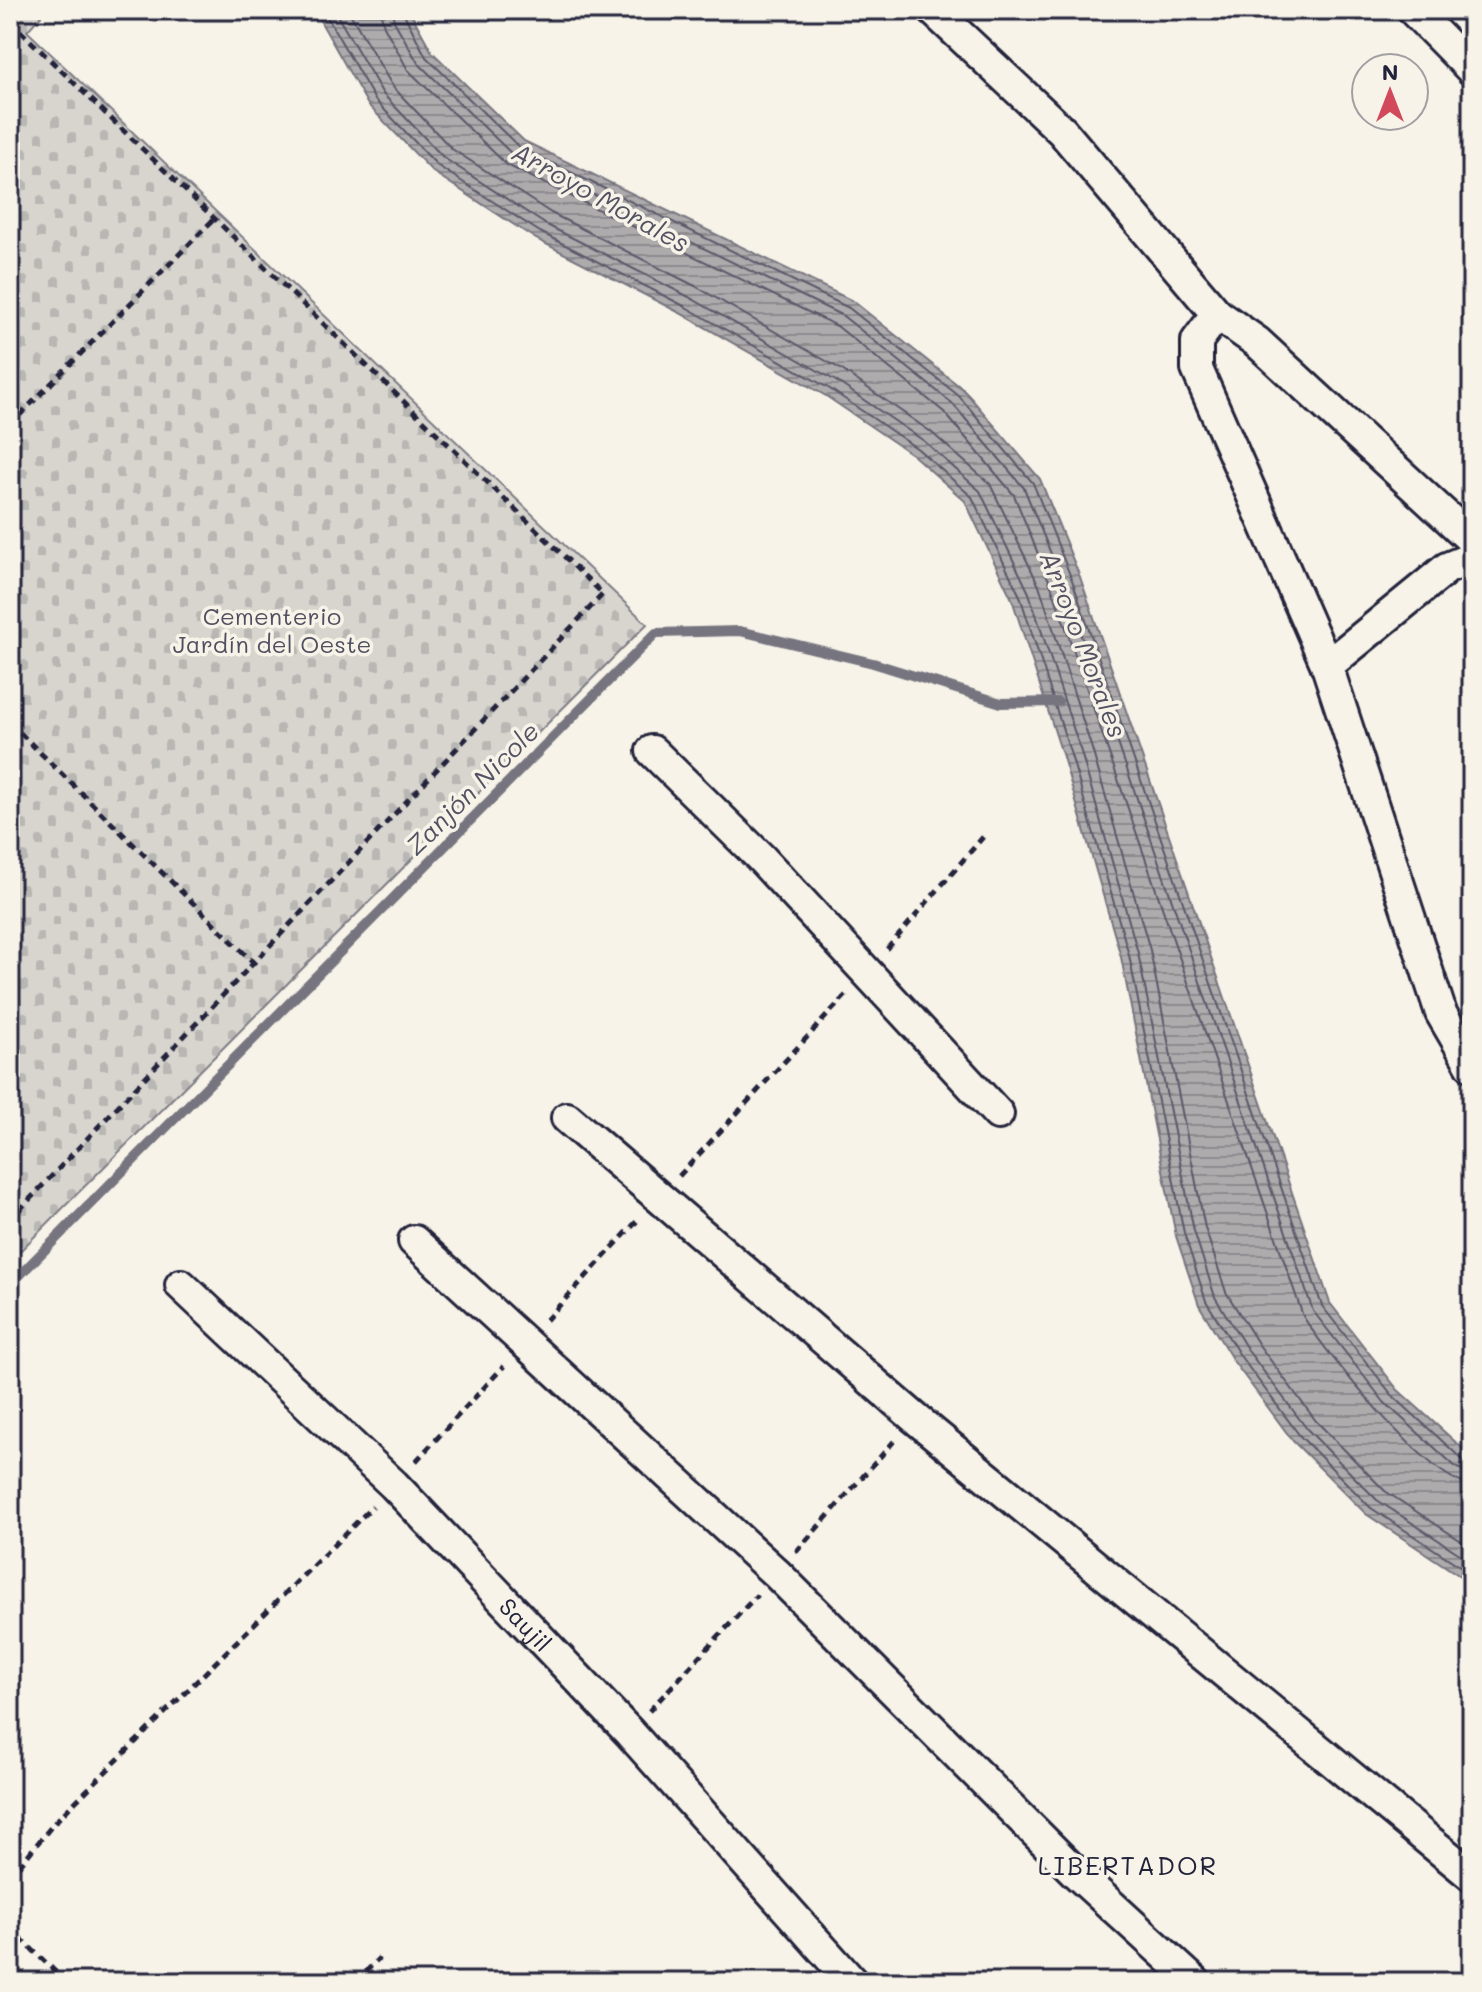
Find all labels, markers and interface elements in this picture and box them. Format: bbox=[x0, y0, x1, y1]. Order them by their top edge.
north arrow bbox=[1350, 52, 1430, 132]
text: N bbox=[1382, 57, 1398, 86]
water label: Arroyo Morales bbox=[506, 134, 696, 260]
water label: Arroyo Morales bbox=[1033, 546, 1135, 742]
park label: Cementerio Jardín del Oeste bbox=[173, 600, 371, 659]
water label: Zanjón Nicole bbox=[398, 714, 546, 862]
street label: Saujil bbox=[493, 1590, 559, 1658]
district label: LIBERTADOR bbox=[1038, 1848, 1218, 1882]

